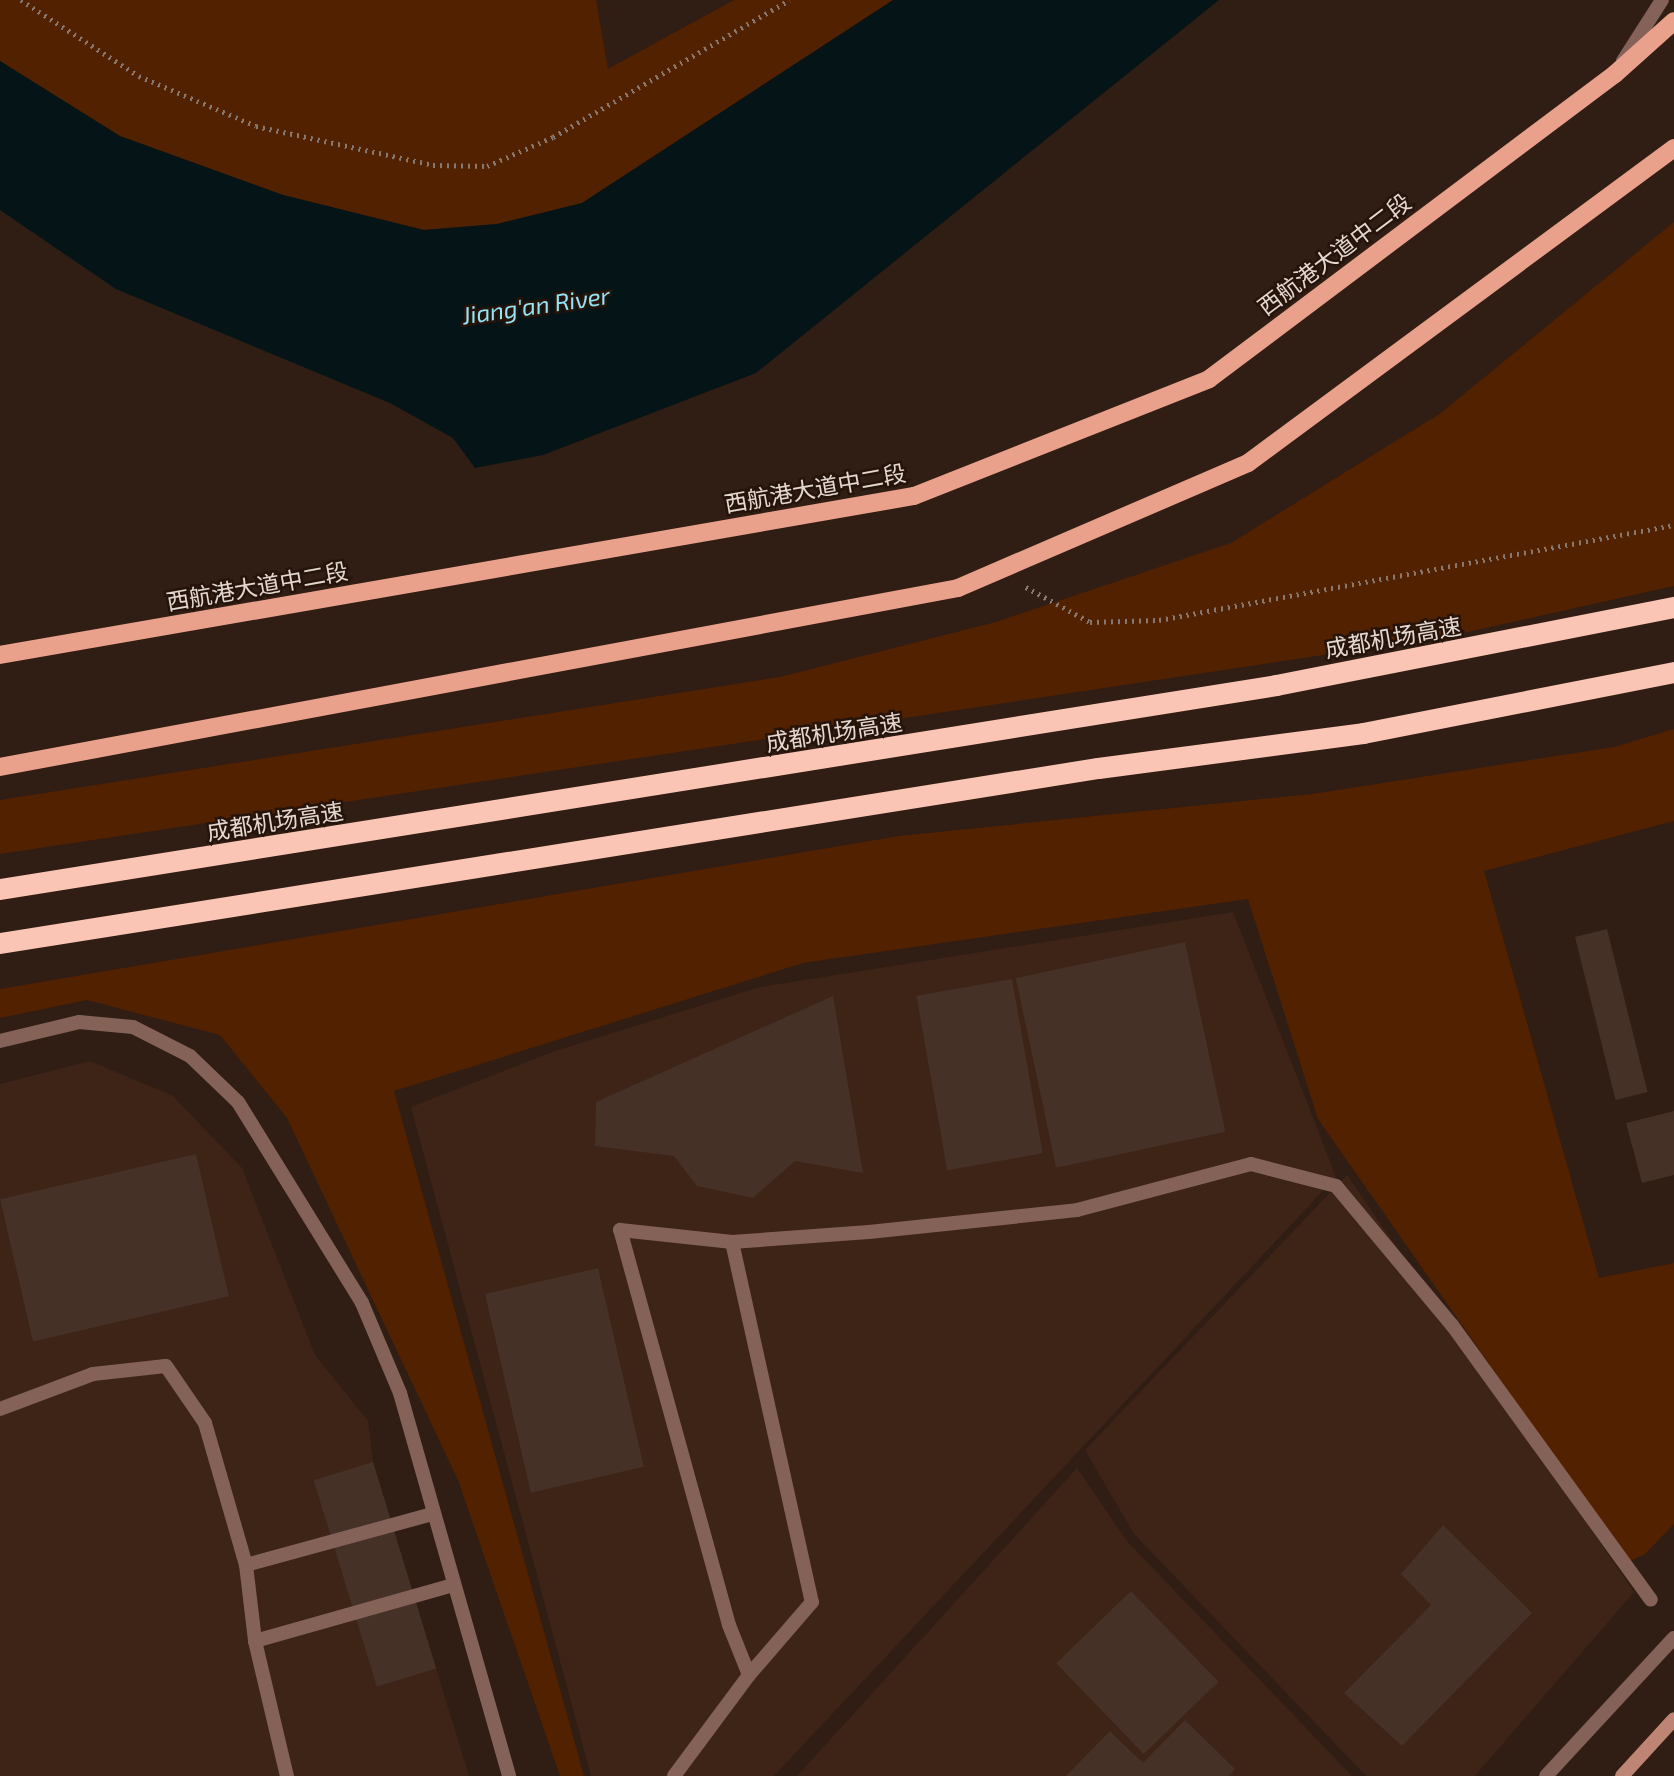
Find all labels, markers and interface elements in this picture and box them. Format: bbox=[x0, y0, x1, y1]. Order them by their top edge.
street label: 西航港大道中二段 bbox=[1252, 188, 1416, 320]
water label: Jiang'an River bbox=[460, 280, 612, 330]
street label: 西航港大道中二段 bbox=[722, 458, 908, 518]
street label: 西航港大道中二段 bbox=[164, 556, 350, 616]
street label: 成都机场高速 bbox=[1323, 611, 1463, 663]
street label: 成都机场高速 bbox=[764, 708, 904, 756]
street label: 成都机场高速 bbox=[205, 797, 345, 845]

